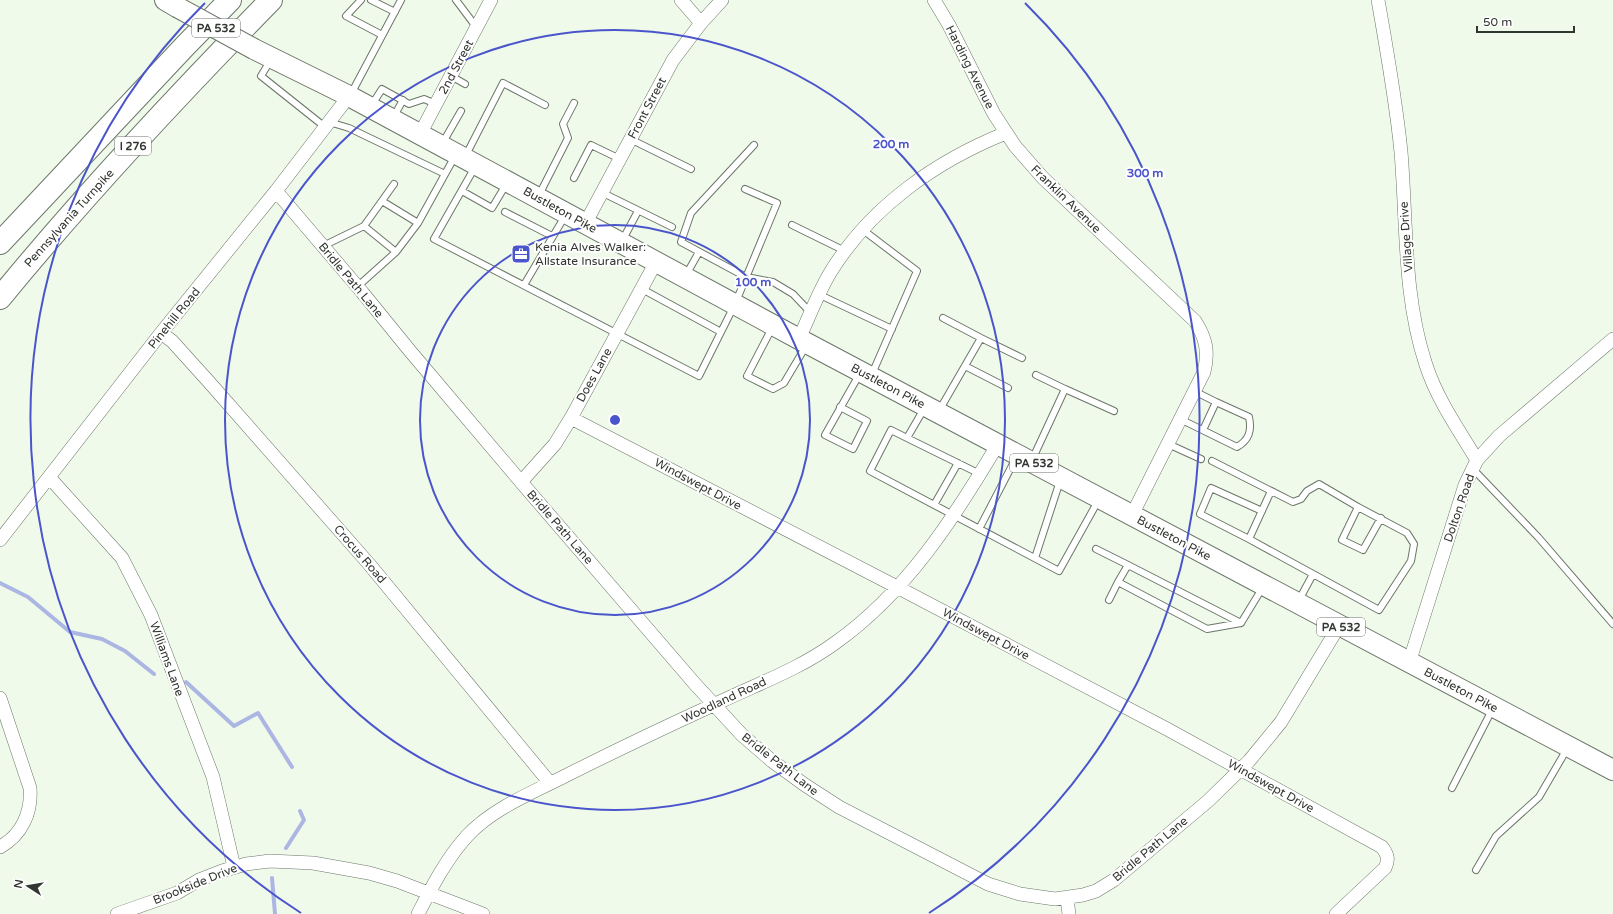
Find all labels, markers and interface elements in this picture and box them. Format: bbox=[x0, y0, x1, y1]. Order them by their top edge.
scale bar bbox=[1477, 8, 1574, 34]
text: 50 m bbox=[1483, 15, 1512, 29]
road number: PA 532 bbox=[192, 19, 240, 37]
street label: Harding Avenue bbox=[943, 23, 997, 111]
street label: 2nd Street bbox=[436, 37, 476, 97]
street label: Front Street bbox=[625, 74, 669, 141]
road number: I 276 bbox=[115, 137, 151, 155]
text: 200 m bbox=[873, 137, 909, 151]
street label: Franklin Avenue bbox=[1028, 162, 1104, 236]
street label: Pennsylvania Turnpike bbox=[21, 166, 117, 270]
text: 300 m bbox=[1127, 166, 1163, 180]
street label: Bustleton Pike bbox=[521, 184, 599, 236]
street label: Village Drive bbox=[1397, 201, 1415, 273]
street label: Bridle Path Lane bbox=[316, 240, 387, 320]
place label: Kenia Alves Walker: Allstate Insurance bbox=[535, 240, 646, 268]
office icon: Kenia Alves Walker: Allstate Insurance bbox=[510, 243, 532, 265]
text: 100 m bbox=[735, 275, 771, 289]
street label: Pinehill Road bbox=[145, 285, 203, 351]
street label: Does Lane bbox=[573, 345, 615, 404]
street label: Bustleton Pike bbox=[848, 361, 928, 412]
centre of rings bbox=[608, 413, 622, 427]
road number: PA 532 bbox=[1010, 454, 1058, 472]
street label: Windswept Drive bbox=[652, 455, 744, 513]
street label: Dolton Road bbox=[1441, 472, 1477, 544]
street label: Bridle Path Lane bbox=[524, 487, 596, 567]
street label: Bustleton Pike bbox=[1134, 513, 1214, 564]
street label: Crocus Road bbox=[331, 522, 389, 586]
street label: Windswept Drive bbox=[940, 605, 1032, 663]
road number: PA 532 bbox=[1317, 618, 1365, 636]
street label: Williams Lane bbox=[147, 620, 187, 698]
street label: Bustleton Pike bbox=[1421, 665, 1501, 716]
street label: Woodland Road bbox=[680, 674, 768, 726]
street label: Bridle Path Lane bbox=[739, 730, 821, 798]
street label: Windswept Drive bbox=[1225, 756, 1317, 816]
street label: Bridle Path Lane bbox=[1110, 813, 1190, 884]
street label: Brookside Drive bbox=[151, 861, 239, 907]
north arrow bbox=[8, 866, 48, 906]
text: N bbox=[11, 878, 26, 890]

